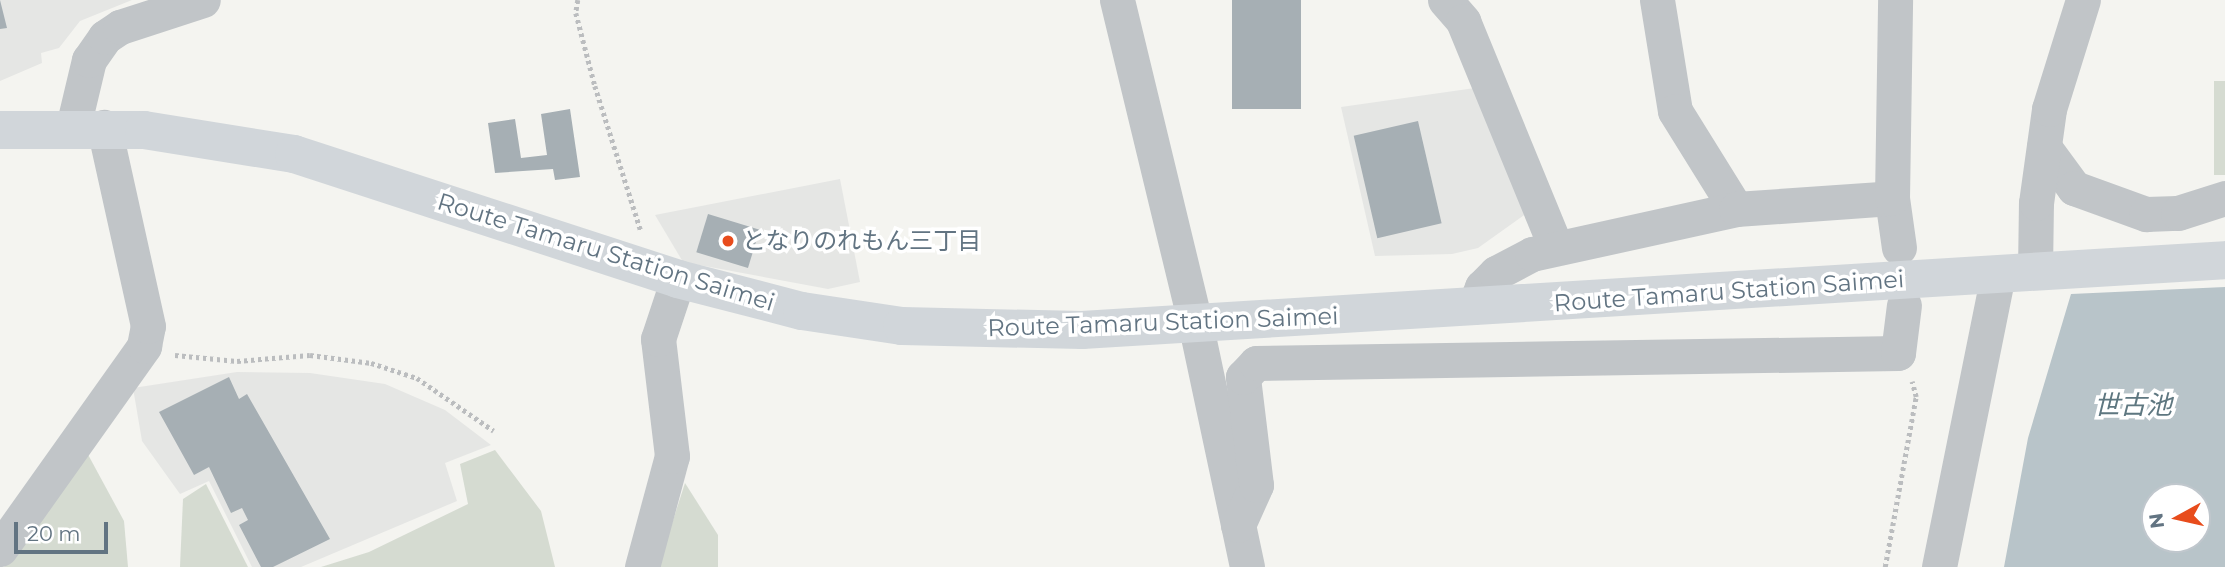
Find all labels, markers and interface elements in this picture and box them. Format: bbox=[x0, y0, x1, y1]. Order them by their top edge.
street label: Route Tamaru Station Saimei bbox=[434, 187, 778, 317]
place label: となりのれもん三丁目 bbox=[742, 227, 982, 255]
marker: となりのれもん三丁目 bbox=[720, 233, 736, 249]
street label: Route Tamaru Station Saimei bbox=[1553, 264, 1905, 318]
street label: Route Tamaru Station Saimei bbox=[987, 301, 1339, 343]
water label: 世古池 bbox=[2094, 390, 2172, 422]
north arrow bbox=[2141, 483, 2211, 553]
scale bar bbox=[18, 508, 112, 552]
text: N bbox=[2144, 512, 2169, 530]
text: 20 m bbox=[27, 521, 81, 546]

